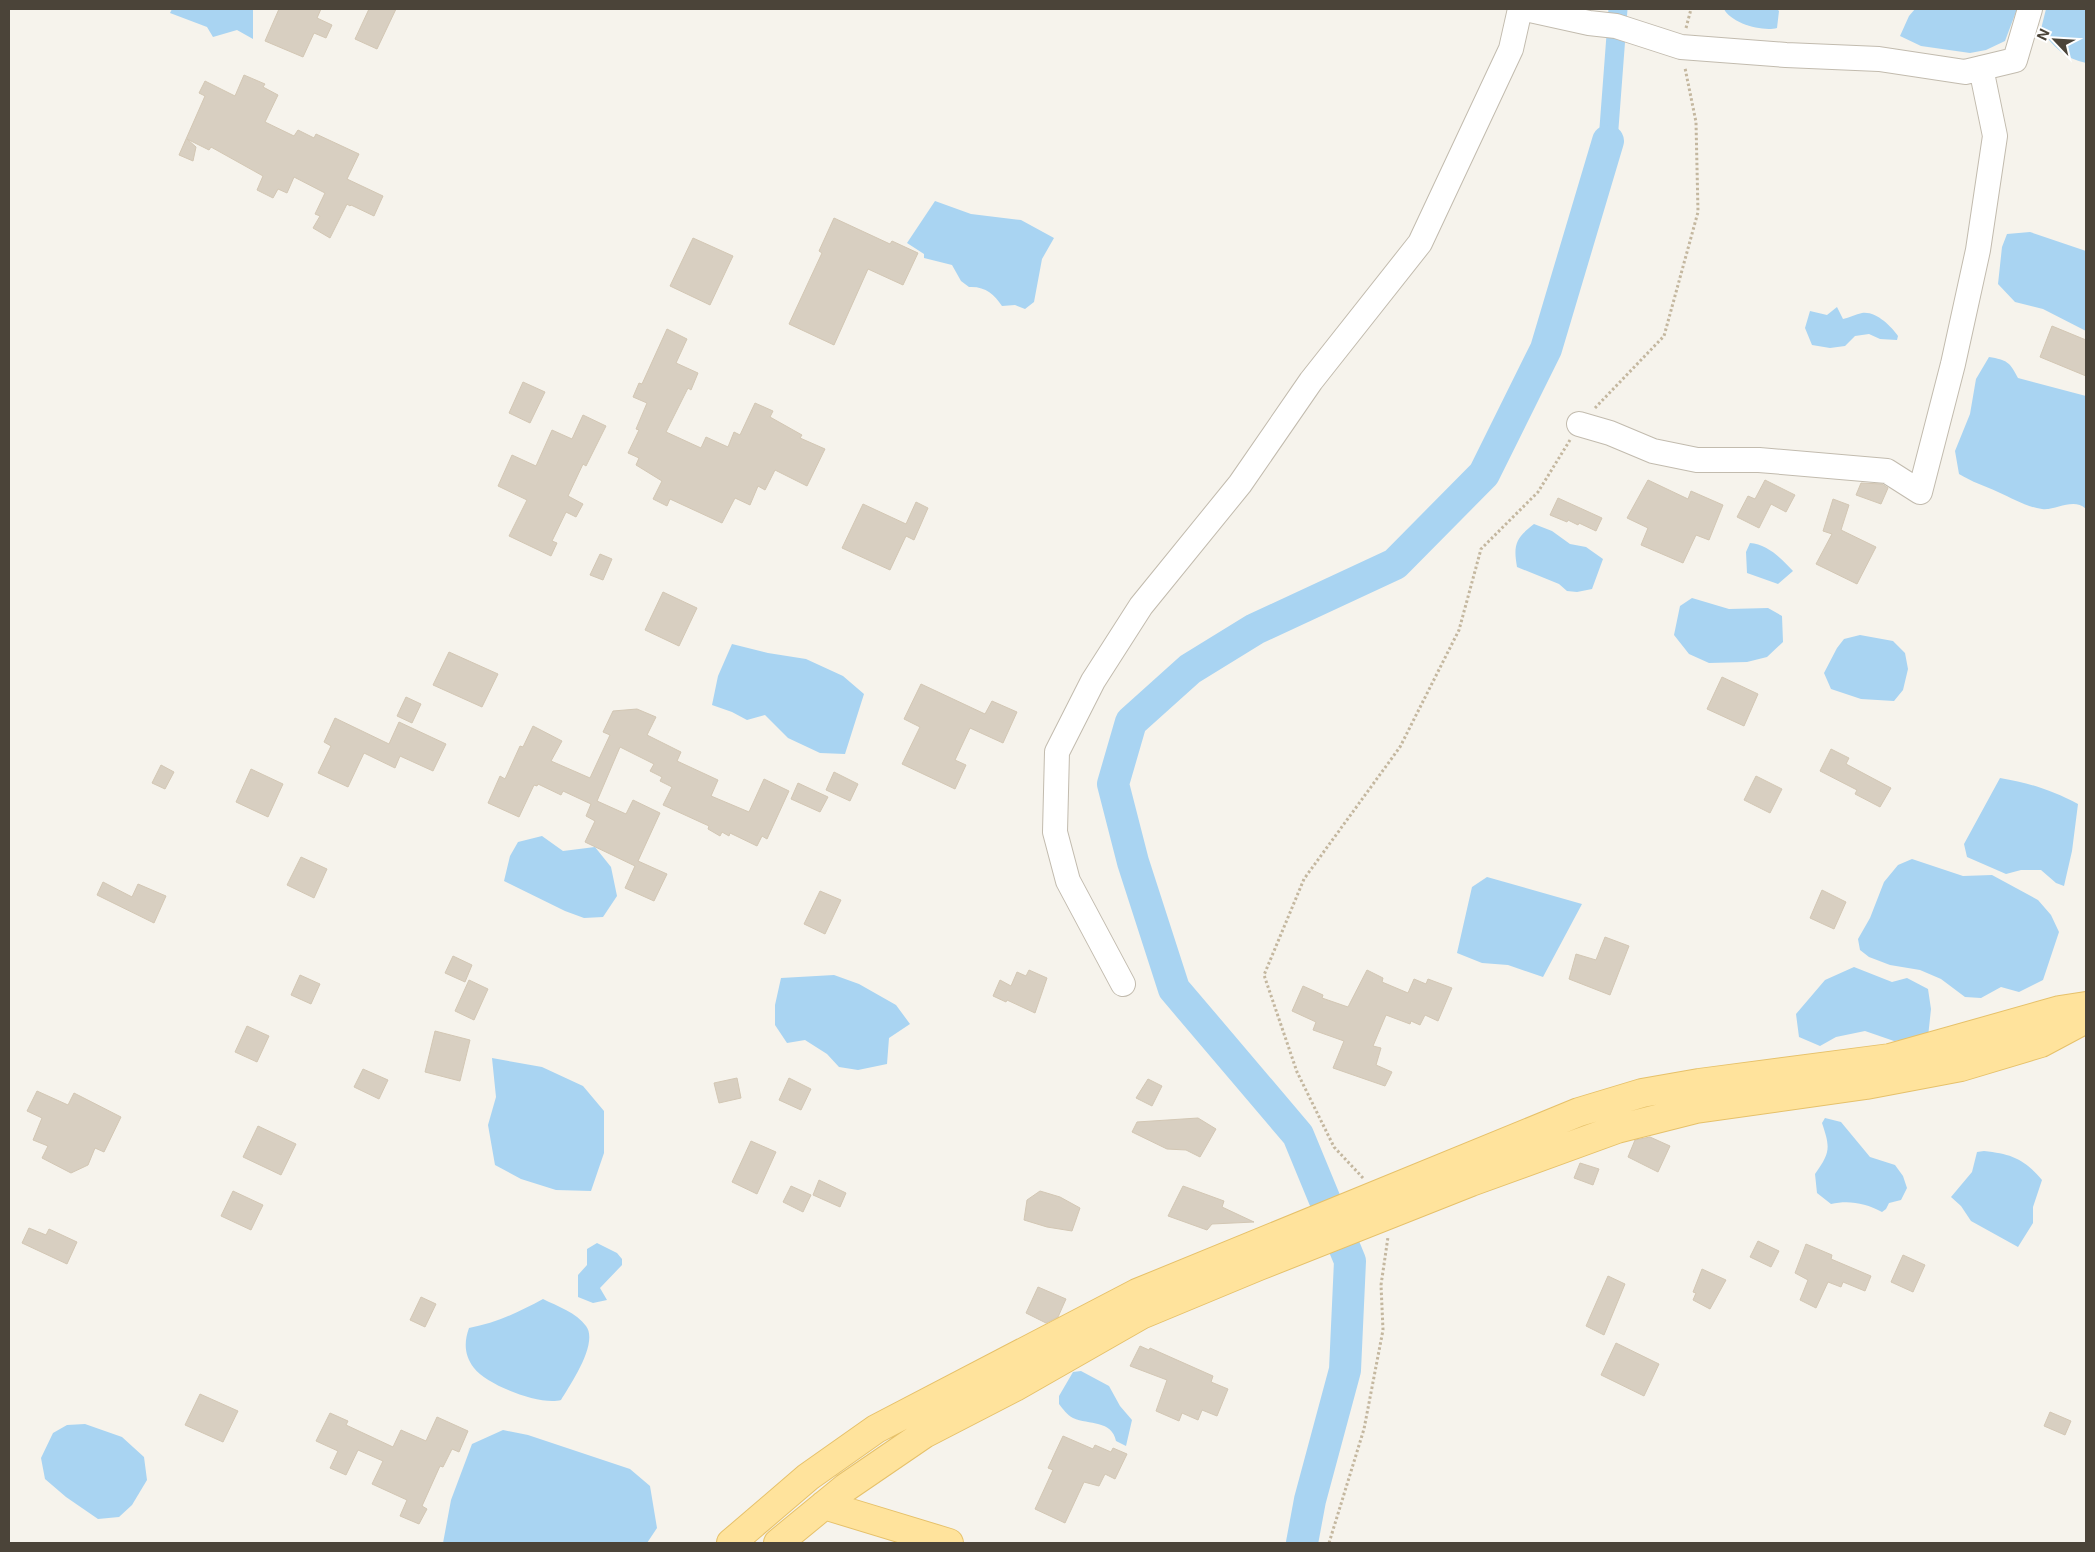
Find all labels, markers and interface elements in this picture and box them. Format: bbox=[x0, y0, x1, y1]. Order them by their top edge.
north arrow bbox=[2030, 15, 2080, 65]
text: N bbox=[2033, 26, 2053, 43]

